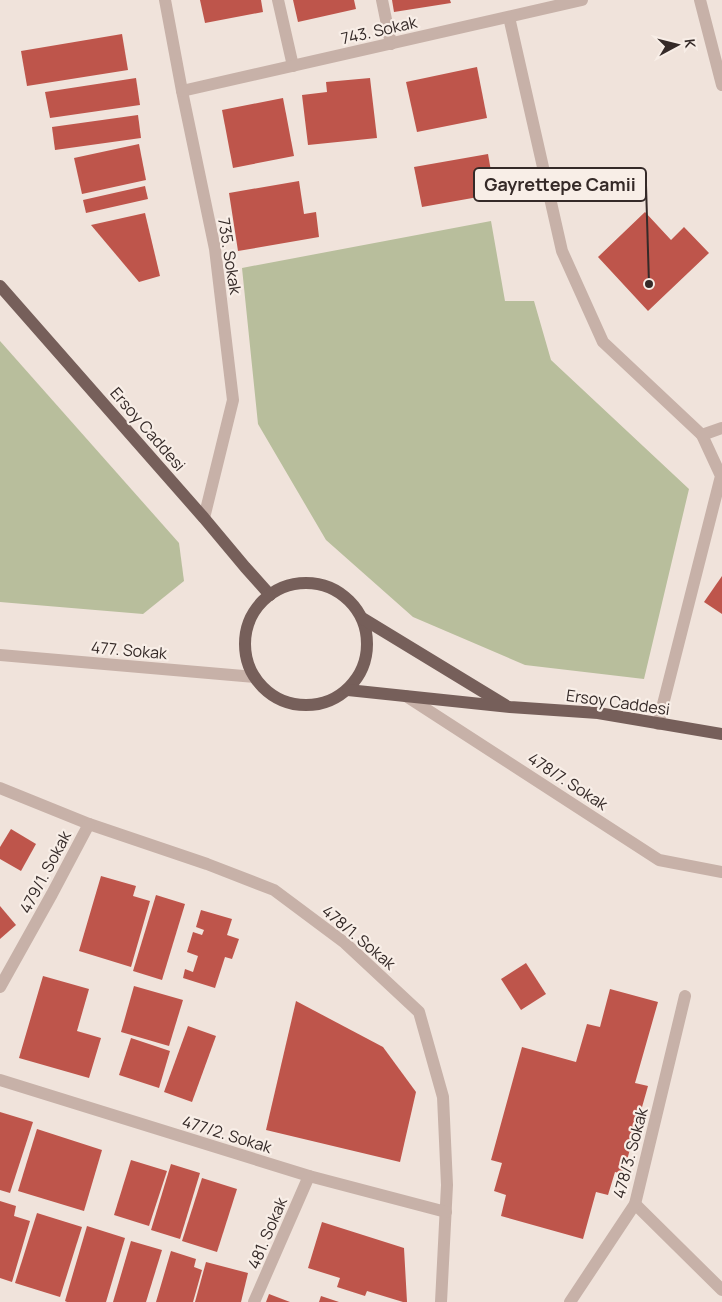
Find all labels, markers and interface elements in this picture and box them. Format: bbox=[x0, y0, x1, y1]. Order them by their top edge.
street label: 743. Sokak bbox=[339, 10, 420, 49]
north arrow bbox=[652, 20, 702, 70]
text: K bbox=[680, 38, 700, 50]
callout: Gayrettepe Camii bbox=[474, 168, 646, 201]
text: Gayrettepe Camii bbox=[484, 172, 636, 196]
street label: 735. Sokak bbox=[213, 216, 247, 297]
street label: Ersoy Caddesi bbox=[105, 382, 191, 476]
street label: 477. Sokak bbox=[90, 636, 169, 664]
street label: Ersoy Caddesi bbox=[565, 684, 671, 720]
street label: 478/7. Sokak bbox=[524, 747, 613, 816]
street label: 479/1. Sokak bbox=[14, 826, 76, 917]
street label: 478/1. Sokak bbox=[317, 900, 401, 975]
street label: 478/3. Sokak bbox=[607, 1104, 653, 1201]
street label: 477/2. Sokak bbox=[180, 1110, 275, 1158]
street label: 481. Sokak bbox=[242, 1193, 292, 1272]

